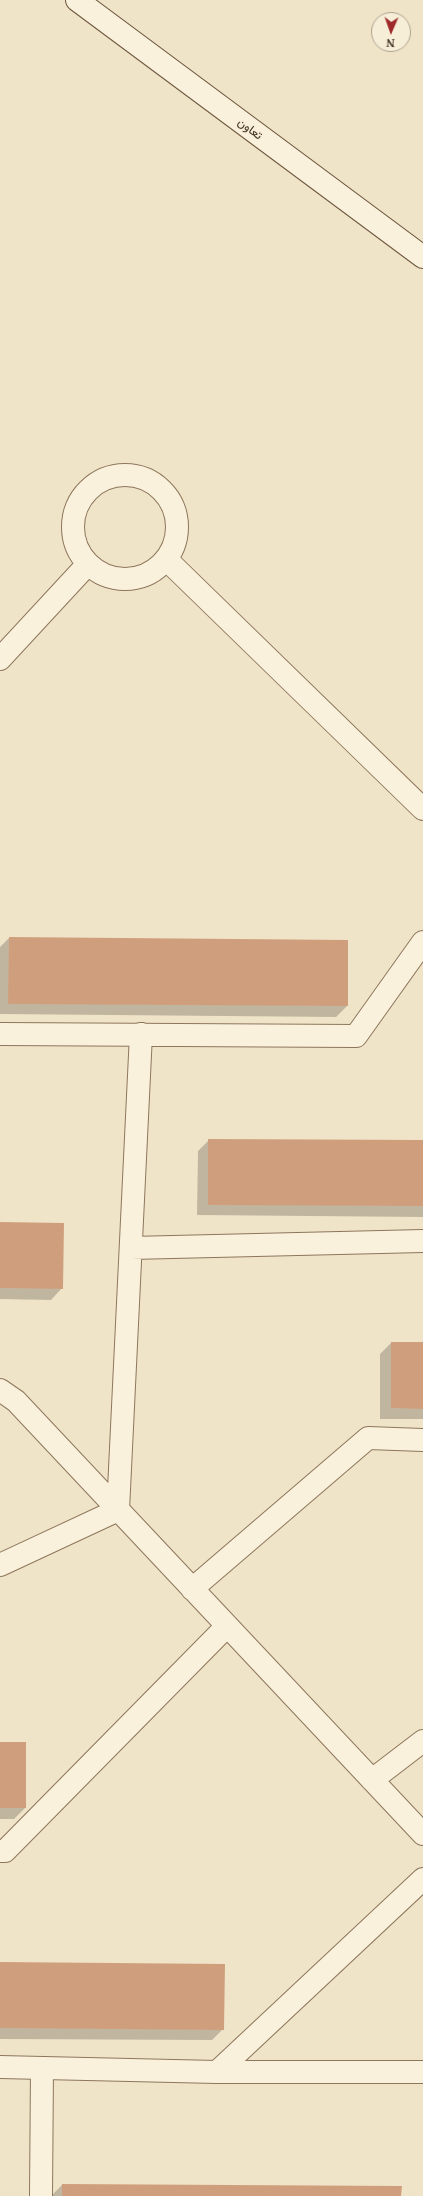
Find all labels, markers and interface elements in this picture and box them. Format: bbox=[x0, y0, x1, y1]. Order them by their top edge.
north arrow bbox=[371, 12, 411, 52]
text: N bbox=[386, 36, 395, 51]
street label: تعاون bbox=[235, 115, 265, 143]

